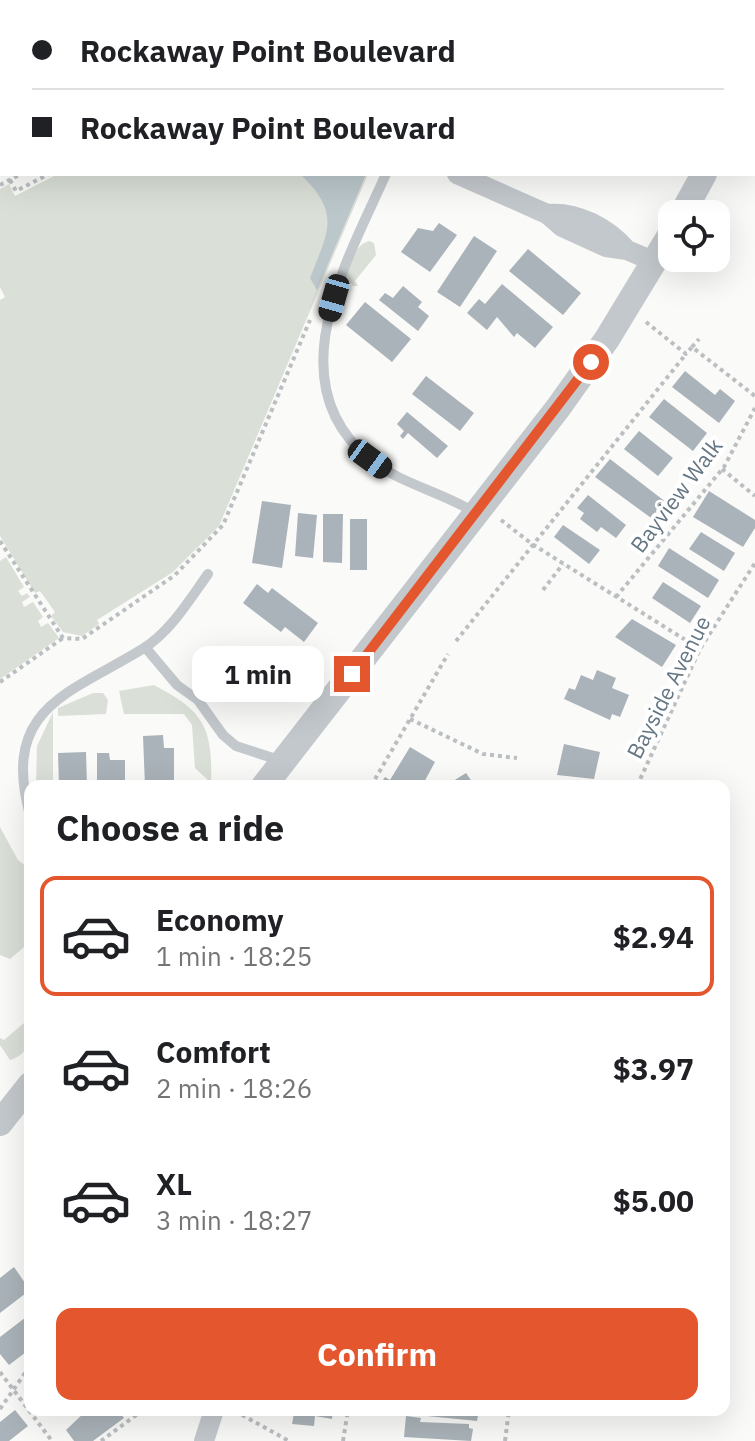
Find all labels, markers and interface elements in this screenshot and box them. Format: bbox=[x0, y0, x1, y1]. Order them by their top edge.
text: Rockaway Point Boulevard bbox=[80, 31, 456, 70]
text: Rockaway Point Boulevard bbox=[80, 108, 456, 147]
map controls bbox=[658, 200, 730, 272]
button: locate bbox=[658, 200, 730, 272]
car bbox=[316, 272, 352, 324]
route start bbox=[573, 344, 609, 380]
street label: Bayview Walk bbox=[623, 432, 729, 558]
car bbox=[344, 435, 396, 483]
street label: Bayside Avenue bbox=[620, 611, 716, 763]
callout: 1 min bbox=[192, 646, 324, 702]
route end bbox=[334, 656, 370, 692]
text: 1 min bbox=[224, 657, 292, 691]
text: Choose a ride bbox=[56, 804, 284, 851]
icon: car bbox=[60, 900, 132, 972]
text: Economy bbox=[156, 900, 284, 939]
text: $2.94 bbox=[613, 917, 694, 956]
text: 1 min · 18:25 bbox=[156, 939, 312, 973]
icon: car bbox=[60, 1032, 132, 1104]
text: Comfort bbox=[156, 1032, 271, 1071]
text: $3.97 bbox=[613, 1049, 694, 1088]
text: 2 min · 18:26 bbox=[156, 1071, 312, 1105]
icon: car bbox=[60, 1164, 132, 1236]
text: XL bbox=[156, 1164, 192, 1203]
text: $5.00 bbox=[613, 1181, 694, 1220]
text: 3 min · 18:27 bbox=[156, 1203, 312, 1237]
button: Confirm bbox=[56, 1308, 698, 1400]

